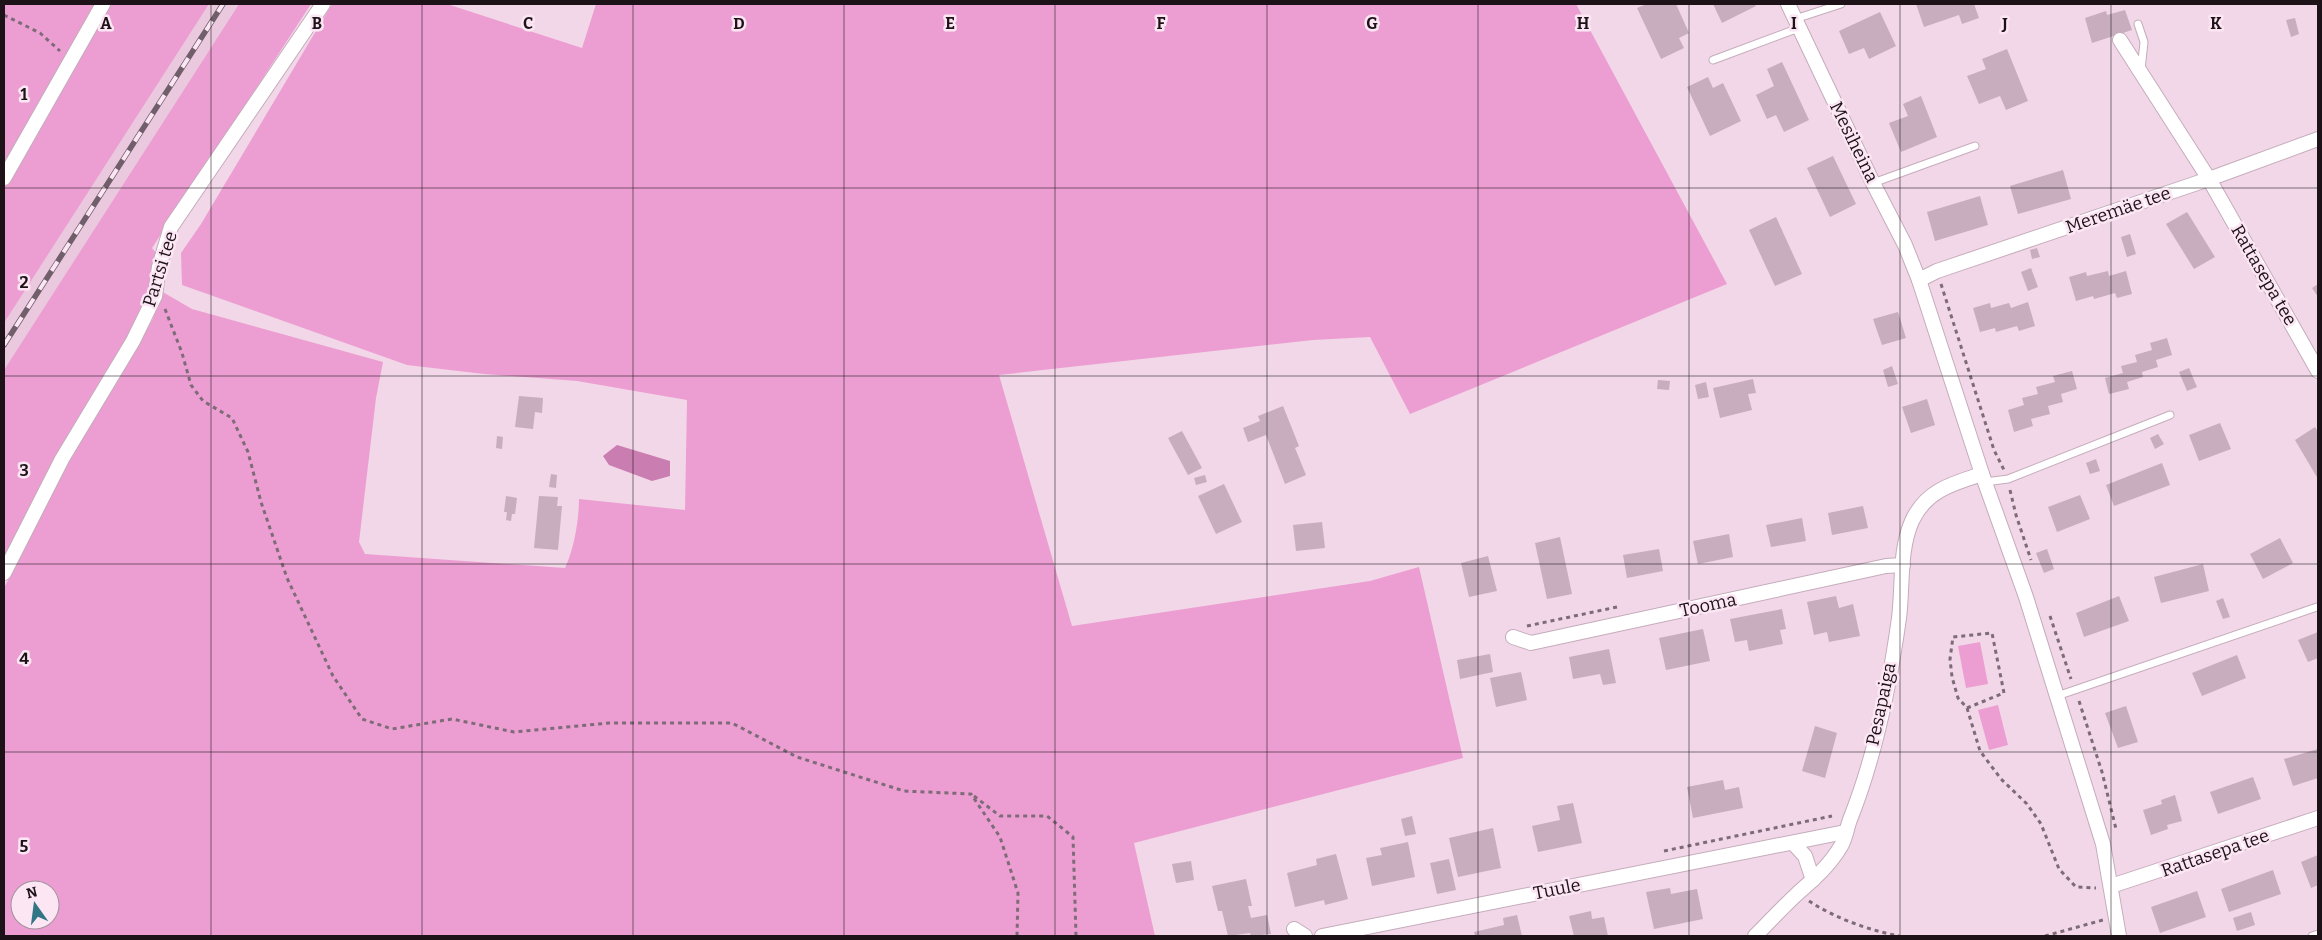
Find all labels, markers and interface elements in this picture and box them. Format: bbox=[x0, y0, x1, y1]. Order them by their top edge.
text: A bbox=[100, 14, 112, 33]
text: B bbox=[312, 14, 322, 33]
text: C bbox=[523, 14, 533, 33]
text: D bbox=[733, 14, 745, 33]
text: E bbox=[945, 14, 955, 33]
text: F bbox=[1157, 14, 1166, 33]
text: G bbox=[1366, 14, 1378, 33]
text: H bbox=[1577, 14, 1590, 33]
text: I bbox=[1791, 14, 1797, 33]
text: J bbox=[2001, 14, 2008, 33]
text: K bbox=[2210, 14, 2222, 33]
text: 1 bbox=[21, 85, 28, 104]
street label: Mesiheina bbox=[1825, 98, 1883, 186]
street label: Meremäe tee bbox=[2063, 182, 2173, 238]
street label: Rattasepa tee bbox=[2226, 221, 2302, 329]
street label: Partsi tee bbox=[138, 229, 182, 309]
text: 2 bbox=[19, 273, 29, 292]
text: 3 bbox=[19, 461, 29, 480]
street label: Tooma bbox=[1678, 588, 1738, 622]
text: 4 bbox=[19, 649, 29, 668]
street label: Pesapaiga bbox=[1861, 660, 1901, 748]
street label: Rattasepa tee bbox=[2158, 824, 2272, 882]
text: 5 bbox=[20, 837, 29, 856]
street label: Tuule bbox=[1532, 874, 1582, 904]
north arrow bbox=[10, 880, 60, 930]
text: N bbox=[25, 883, 39, 902]

